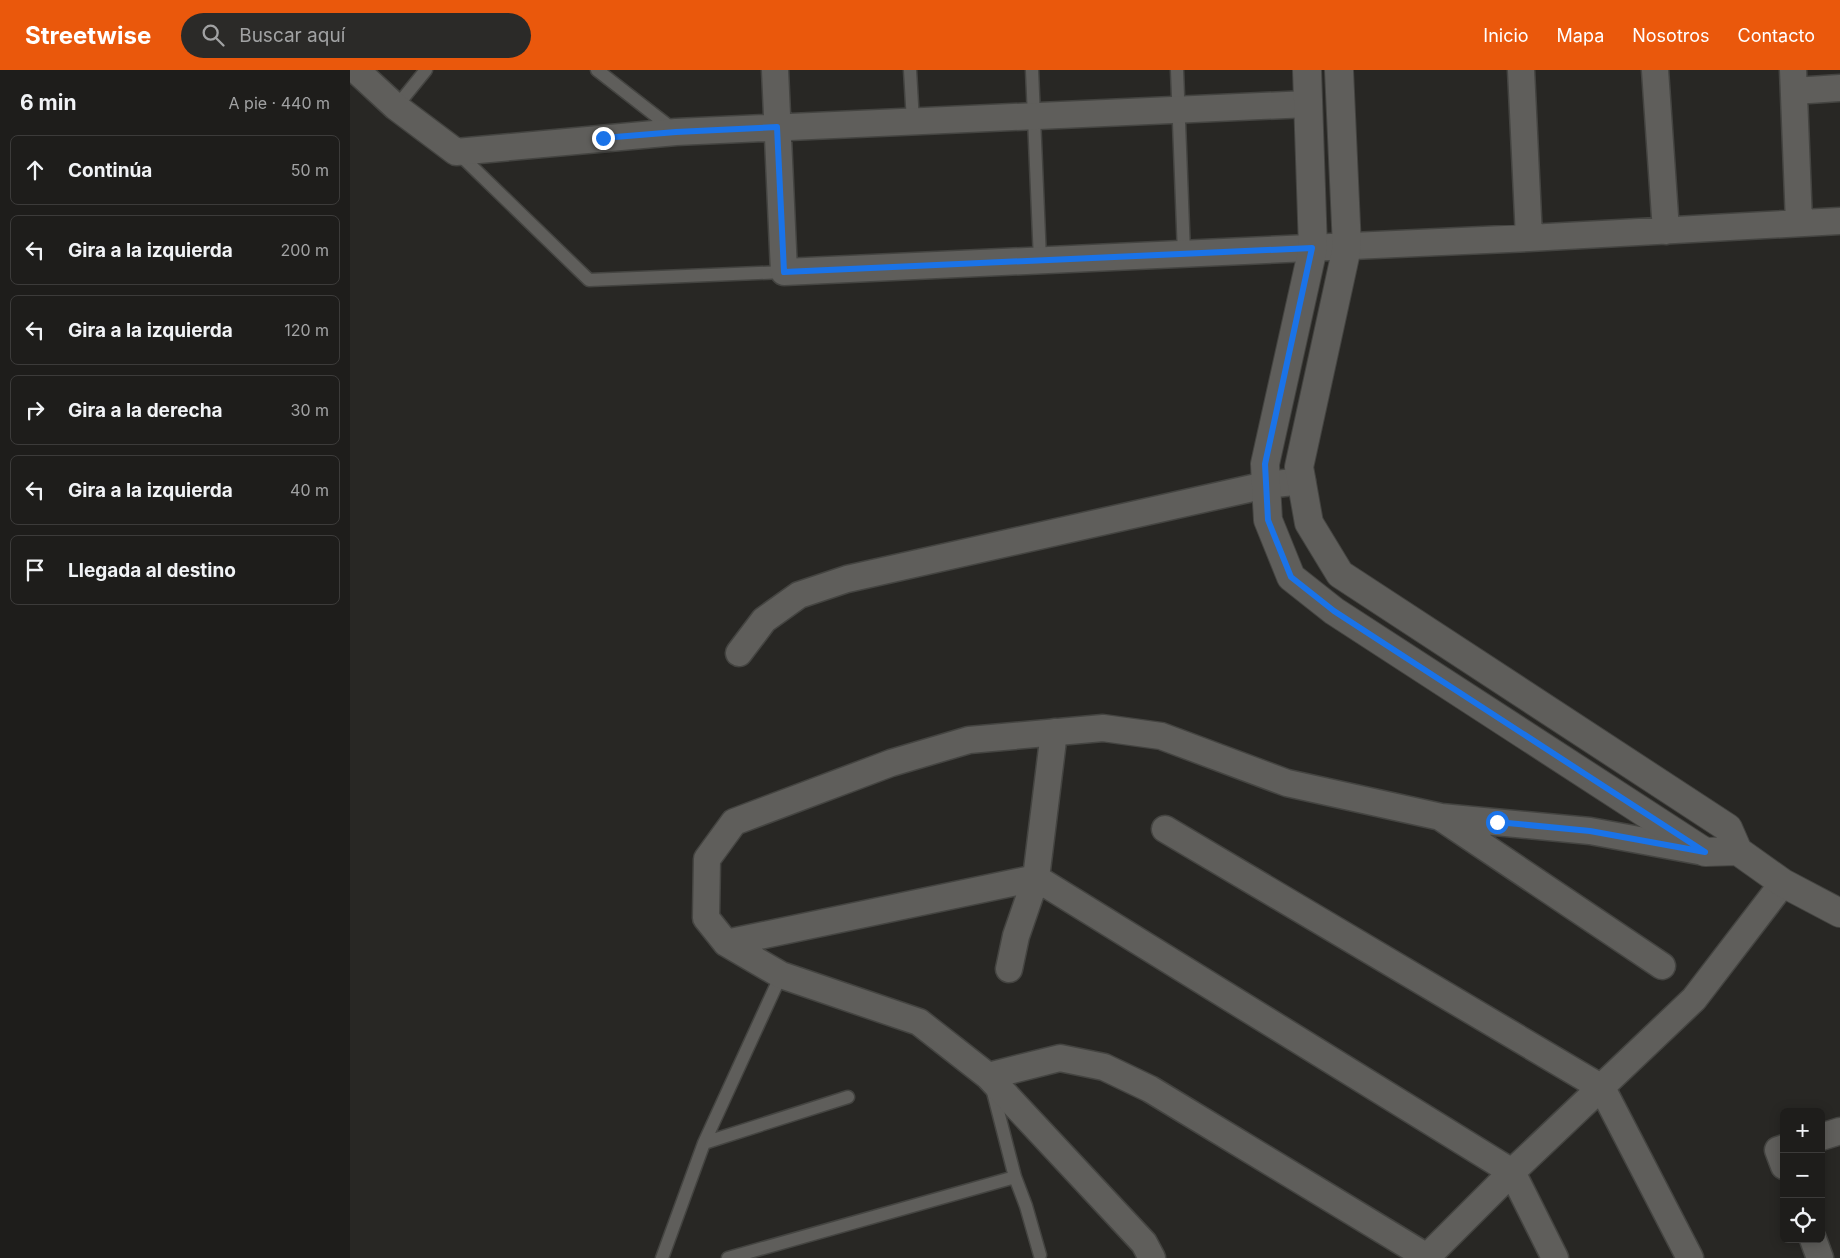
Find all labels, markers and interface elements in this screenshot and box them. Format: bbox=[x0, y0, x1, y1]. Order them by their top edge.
search box bbox=[181, 13, 531, 58]
text: Streetwise bbox=[25, 21, 151, 50]
icon: search bbox=[199, 21, 227, 49]
text: Buscar aquí bbox=[239, 24, 345, 47]
text: Inicio bbox=[1483, 25, 1529, 46]
text: Mapa bbox=[1557, 25, 1604, 46]
text: Nosotros bbox=[1632, 25, 1710, 46]
text: Contacto bbox=[1738, 25, 1815, 46]
text: 6 min bbox=[20, 90, 77, 115]
text: A pie · 440 m bbox=[229, 93, 330, 113]
route end bbox=[592, 127, 615, 150]
icon: ahead bbox=[21, 156, 49, 184]
text: Continúa bbox=[68, 159, 152, 182]
text: 50 m bbox=[291, 160, 329, 180]
icon: left bbox=[21, 236, 49, 264]
text: Gira a la izquierda bbox=[68, 239, 233, 262]
text: 200 m bbox=[281, 240, 329, 260]
icon: left bbox=[21, 316, 49, 344]
text: Gira a la izquierda bbox=[68, 319, 233, 342]
text: 120 m bbox=[284, 320, 329, 340]
icon: right bbox=[21, 396, 49, 424]
text: Gira a la derecha bbox=[68, 399, 223, 422]
text: 30 m bbox=[291, 400, 329, 420]
icon: left bbox=[21, 476, 49, 504]
text: Gira a la izquierda bbox=[68, 479, 233, 502]
text: 40 m bbox=[290, 480, 329, 500]
icon: arrive bbox=[21, 556, 49, 584]
text: Llegada al destino bbox=[68, 559, 236, 582]
route start bbox=[1486, 811, 1509, 834]
map controls bbox=[1780, 1108, 1825, 1243]
button: + bbox=[1780, 1108, 1825, 1153]
button: − bbox=[1780, 1153, 1825, 1198]
button: locate bbox=[1780, 1198, 1825, 1243]

